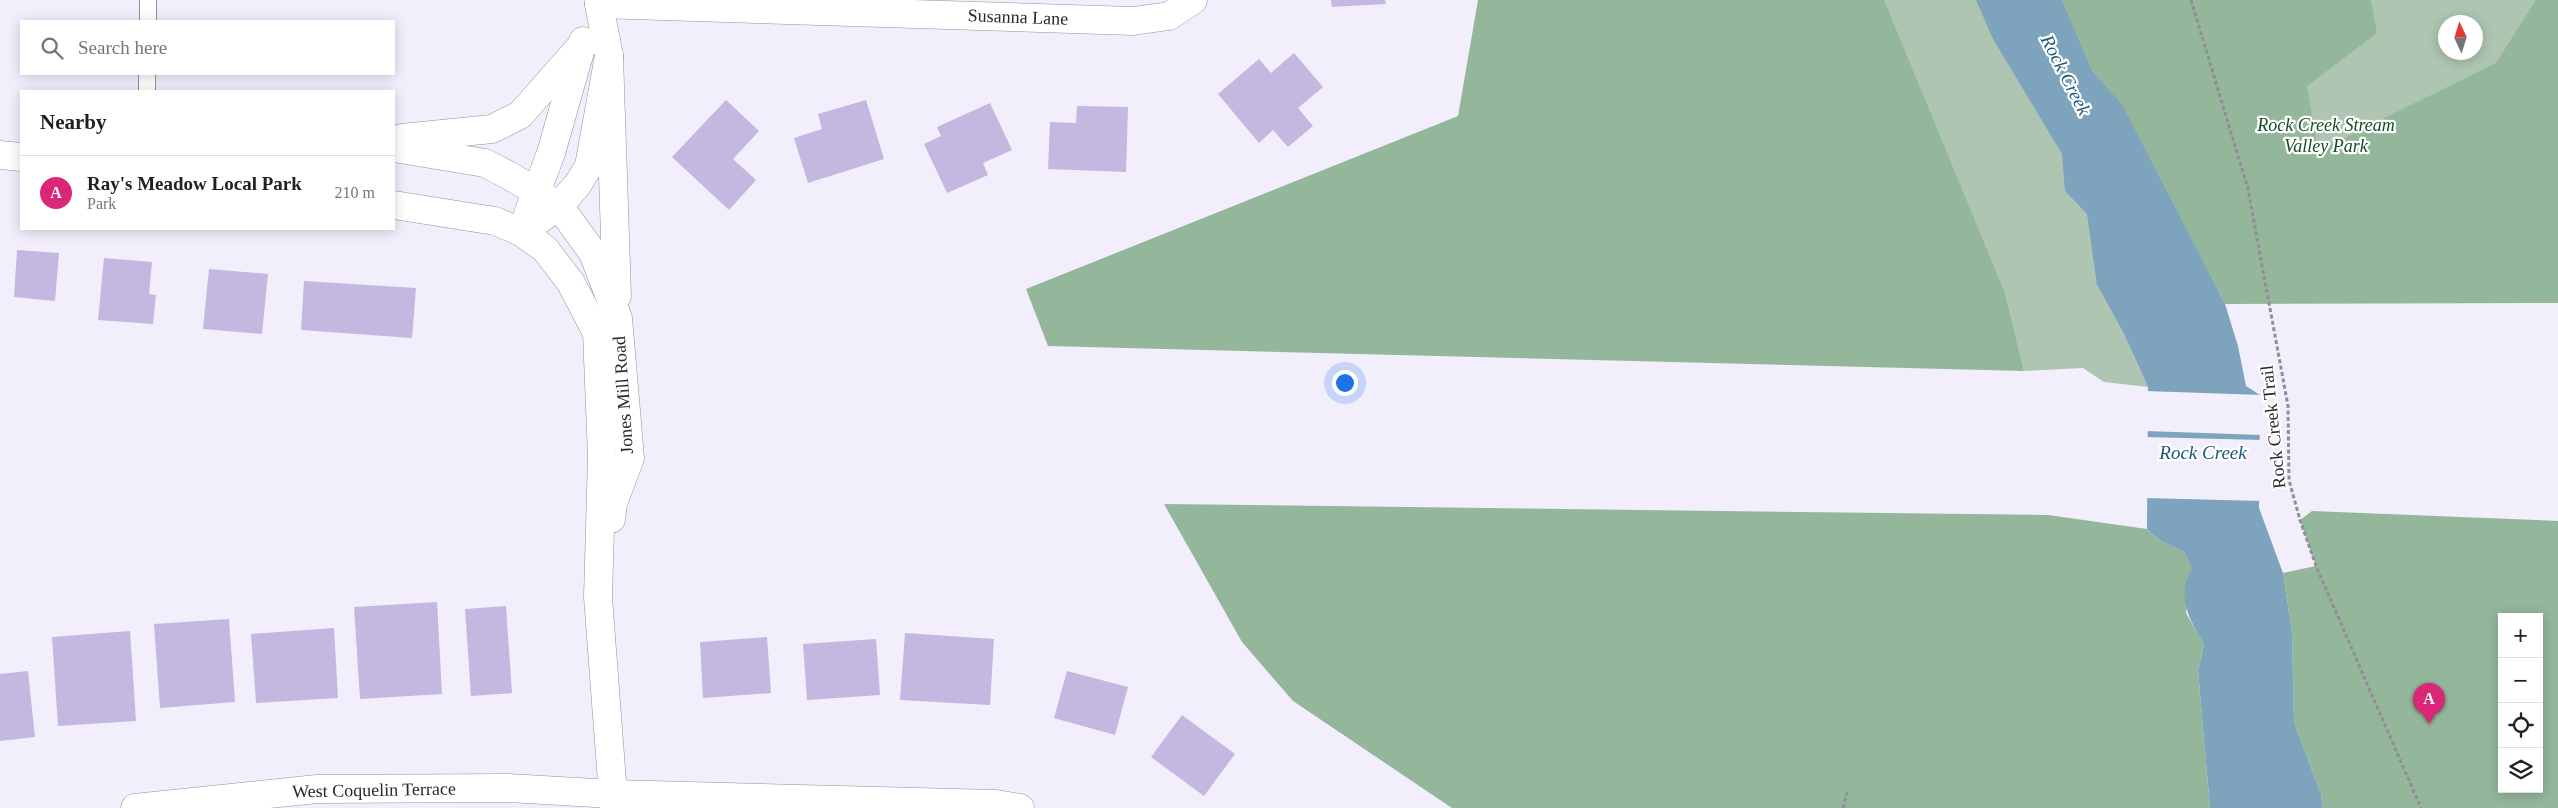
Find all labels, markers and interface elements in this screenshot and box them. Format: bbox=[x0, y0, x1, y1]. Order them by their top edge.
street label: Susanna Lane bbox=[967, 5, 1069, 29]
north arrow bbox=[2438, 15, 2483, 60]
search box bbox=[20, 20, 395, 75]
water label: Rock Creek bbox=[2036, 30, 2095, 119]
icon: search bbox=[38, 34, 66, 62]
text: Search here bbox=[78, 37, 167, 58]
text: Nearby bbox=[40, 110, 107, 134]
park label: Rock Creek Stream Valley Park bbox=[2256, 115, 2395, 156]
text: Ray's Meadow Local Park bbox=[87, 173, 302, 194]
text: A bbox=[50, 184, 62, 201]
text: 210 m bbox=[335, 184, 375, 201]
text: Park bbox=[87, 195, 116, 212]
street label: Jones Mill Road bbox=[609, 335, 637, 455]
street label: Rock Creek Trail bbox=[2257, 364, 2289, 490]
your location bbox=[1332, 370, 1358, 396]
water label: Rock Creek bbox=[2158, 442, 2247, 463]
map controls bbox=[2498, 613, 2543, 793]
button: + bbox=[2498, 613, 2543, 658]
button: − bbox=[2498, 658, 2543, 703]
pin: A bbox=[2413, 683, 2445, 724]
button: locate bbox=[2498, 703, 2543, 748]
button: layers bbox=[2498, 748, 2543, 793]
street label: West Coquelin Terrace bbox=[292, 779, 456, 801]

